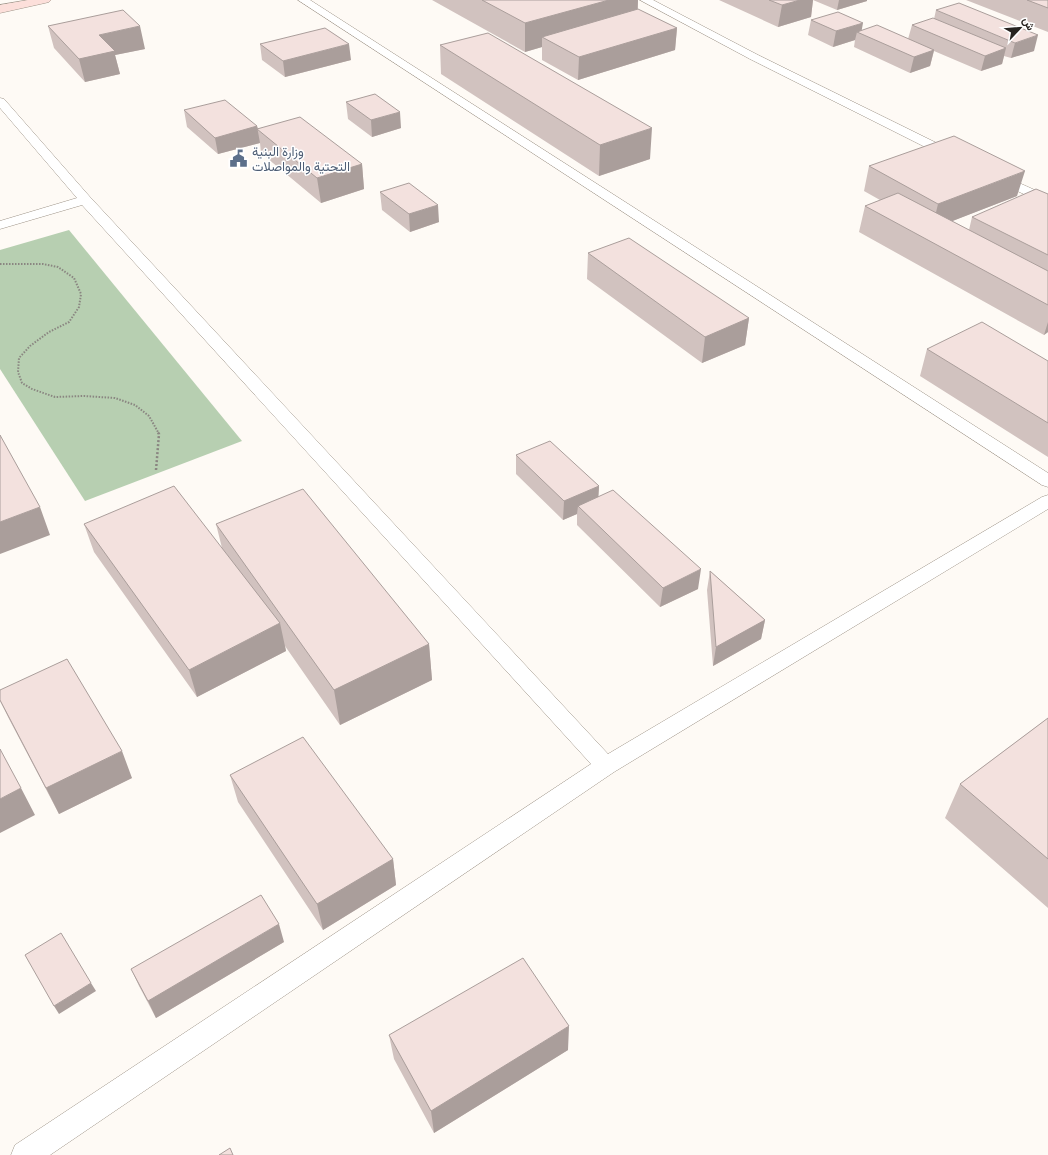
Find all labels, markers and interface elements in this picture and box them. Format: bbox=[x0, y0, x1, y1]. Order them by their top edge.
north arrow bbox=[1000, 8, 1040, 48]
text: ش bbox=[1020, 15, 1037, 33]
place label: وزارة البنية التحتية والمواصلات bbox=[252, 144, 350, 175]
public building icon: وزارة البنية التحتية والمواصلات bbox=[229, 149, 249, 169]

